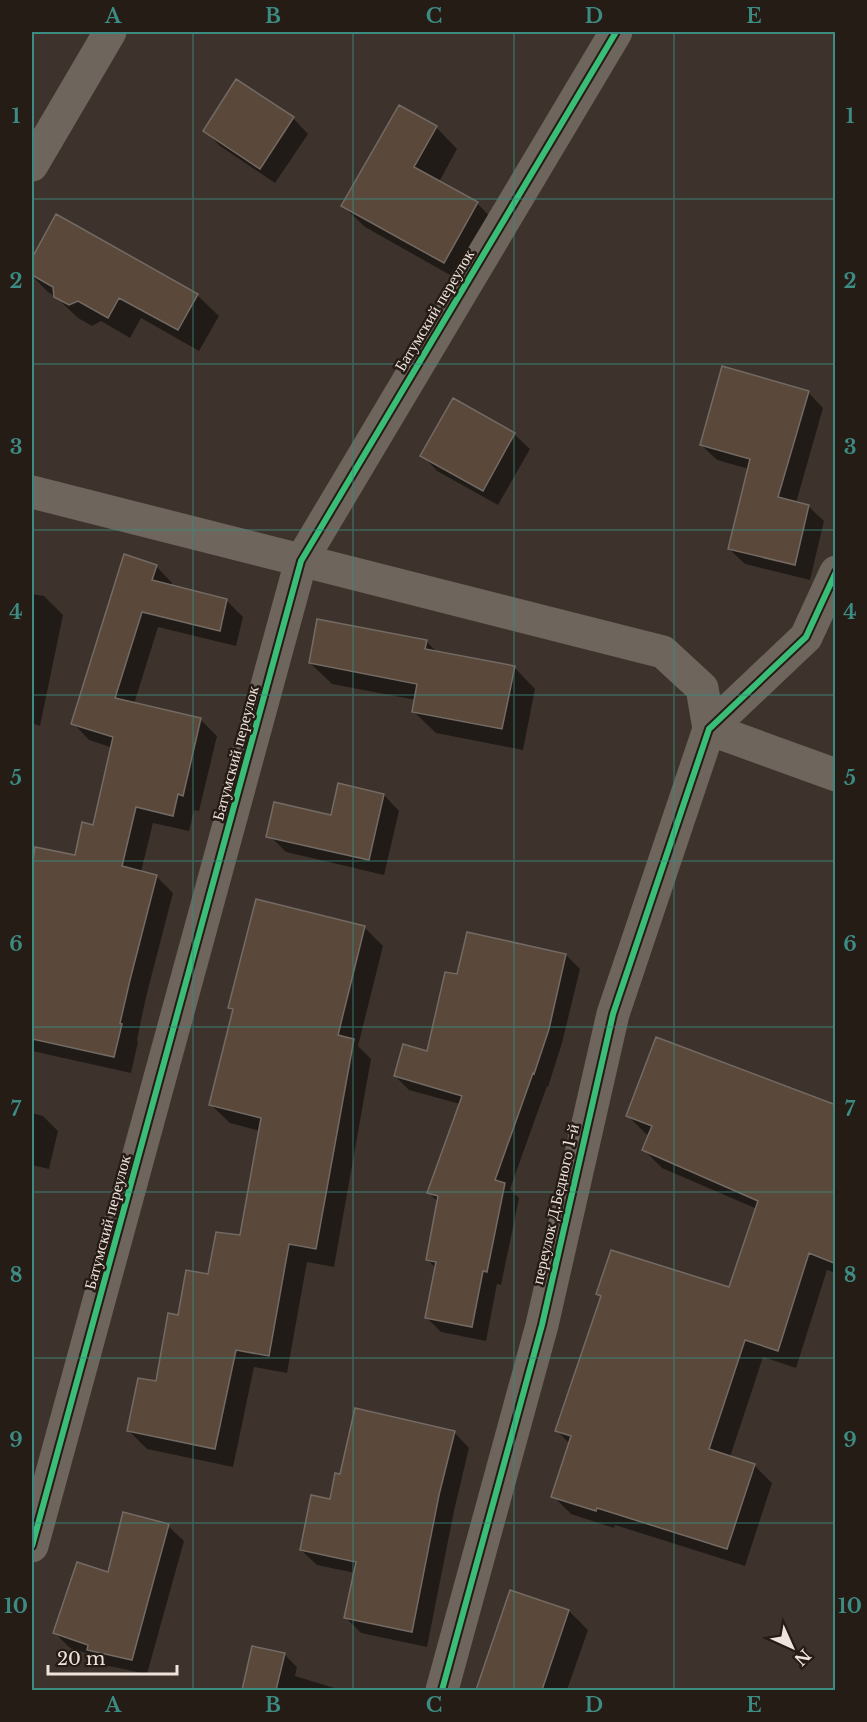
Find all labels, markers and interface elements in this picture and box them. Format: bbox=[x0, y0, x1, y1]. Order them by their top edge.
text: A bbox=[104, 4, 122, 28]
text: B bbox=[265, 4, 281, 28]
text: C bbox=[426, 4, 442, 28]
text: D bbox=[585, 4, 603, 28]
text: E bbox=[746, 4, 762, 28]
text: 1 bbox=[12, 104, 21, 128]
text: 1 bbox=[846, 104, 855, 128]
street label: Батумский переулок bbox=[390, 245, 478, 375]
text: 2 bbox=[9, 269, 23, 293]
text: 2 bbox=[843, 269, 857, 293]
text: 3 bbox=[10, 435, 22, 459]
text: 3 bbox=[844, 435, 856, 459]
text: 4 bbox=[9, 600, 23, 624]
text: 4 bbox=[843, 600, 857, 624]
street label: Батумский переулок bbox=[207, 683, 263, 823]
text: 5 bbox=[10, 766, 22, 790]
text: 5 bbox=[844, 766, 856, 790]
text: 6 bbox=[9, 932, 23, 956]
text: 6 bbox=[843, 932, 857, 956]
text: 7 bbox=[11, 1097, 22, 1121]
text: 7 bbox=[845, 1097, 856, 1121]
street label: переулок Д.Бедного 1-й bbox=[527, 1122, 583, 1286]
street label: Батумский переулок bbox=[79, 1152, 135, 1292]
text: 8 bbox=[10, 1263, 22, 1287]
text: 8 bbox=[844, 1263, 856, 1287]
text: 9 bbox=[9, 1428, 23, 1452]
text: 9 bbox=[843, 1428, 857, 1452]
text: 10 bbox=[4, 1594, 28, 1618]
text: 10 bbox=[838, 1594, 862, 1618]
north arrow bbox=[762, 1617, 822, 1677]
scale bar bbox=[48, 1638, 177, 1676]
text: N bbox=[790, 1645, 815, 1670]
text: 20 m bbox=[57, 1648, 105, 1670]
text: A bbox=[104, 1693, 122, 1717]
text: B bbox=[265, 1693, 281, 1717]
text: C bbox=[426, 1693, 442, 1717]
text: D bbox=[585, 1693, 603, 1717]
text: E bbox=[746, 1693, 762, 1717]

